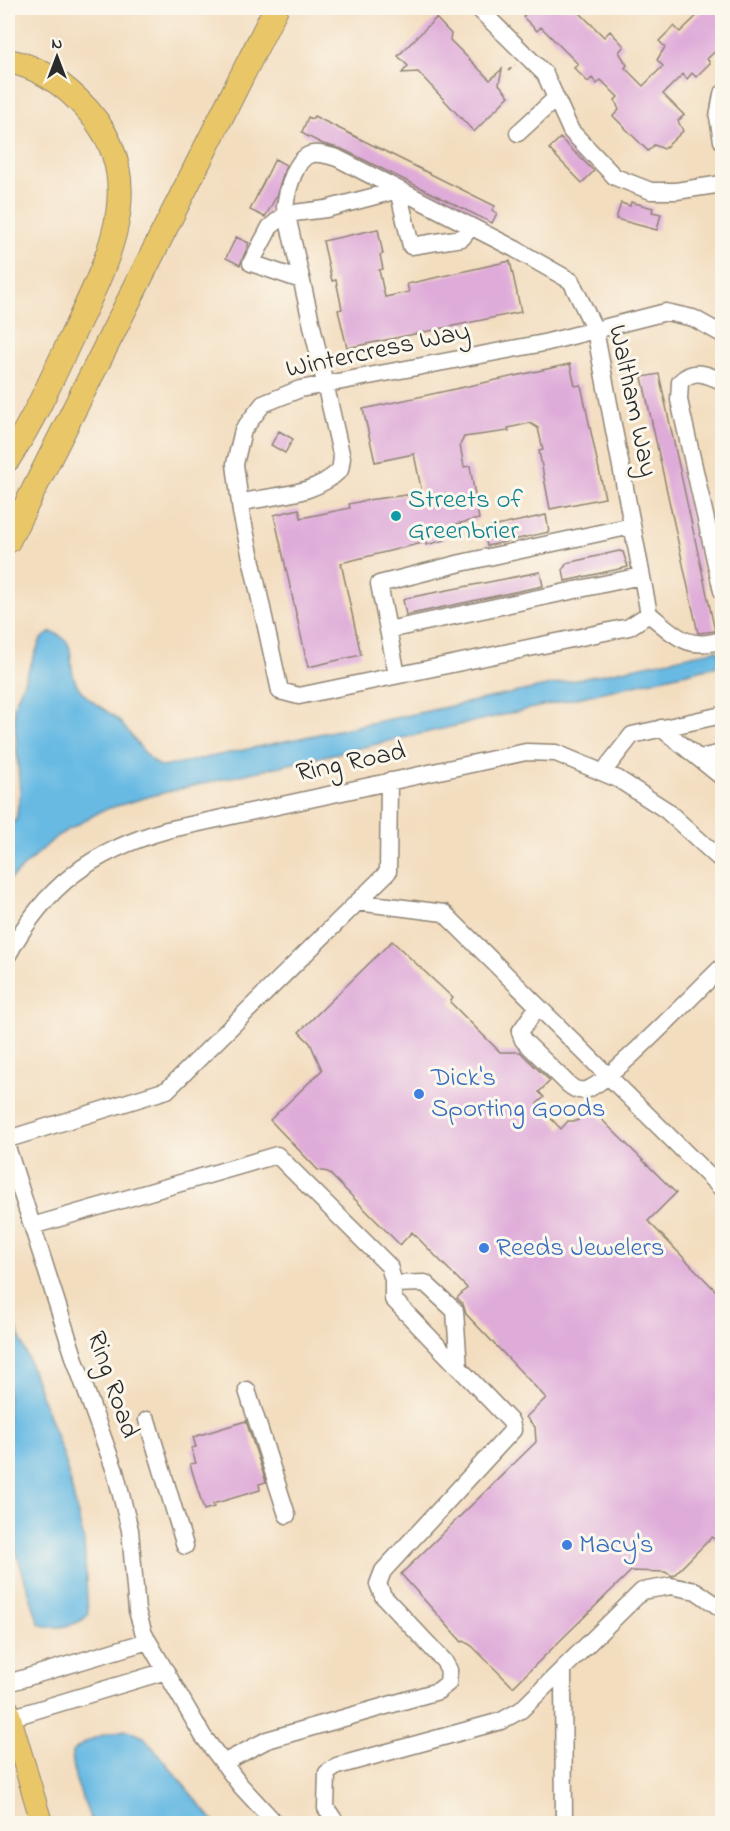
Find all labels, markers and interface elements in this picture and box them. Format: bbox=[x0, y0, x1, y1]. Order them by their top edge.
north arrow bbox=[27, 27, 87, 87]
text: N bbox=[52, 32, 63, 56]
street label: Wintercress Way bbox=[282, 312, 474, 390]
street label: Waltham Way bbox=[597, 321, 667, 481]
place label: Streets of Greenbrier bbox=[408, 481, 524, 551]
marker: Streets of Greenbrier bbox=[389, 509, 403, 523]
street label: Ring Road bbox=[293, 732, 409, 794]
place label: Dick's Sporting Goods bbox=[430, 1059, 606, 1129]
marker: Dick's Sporting Goods bbox=[412, 1087, 426, 1101]
place label: Reeds Jewelers bbox=[496, 1229, 665, 1268]
marker: Reeds Jewelers bbox=[477, 1241, 491, 1255]
street label: Ring Road bbox=[76, 1326, 148, 1444]
place label: Macy's bbox=[579, 1526, 654, 1565]
marker: Macy's bbox=[560, 1538, 574, 1552]

